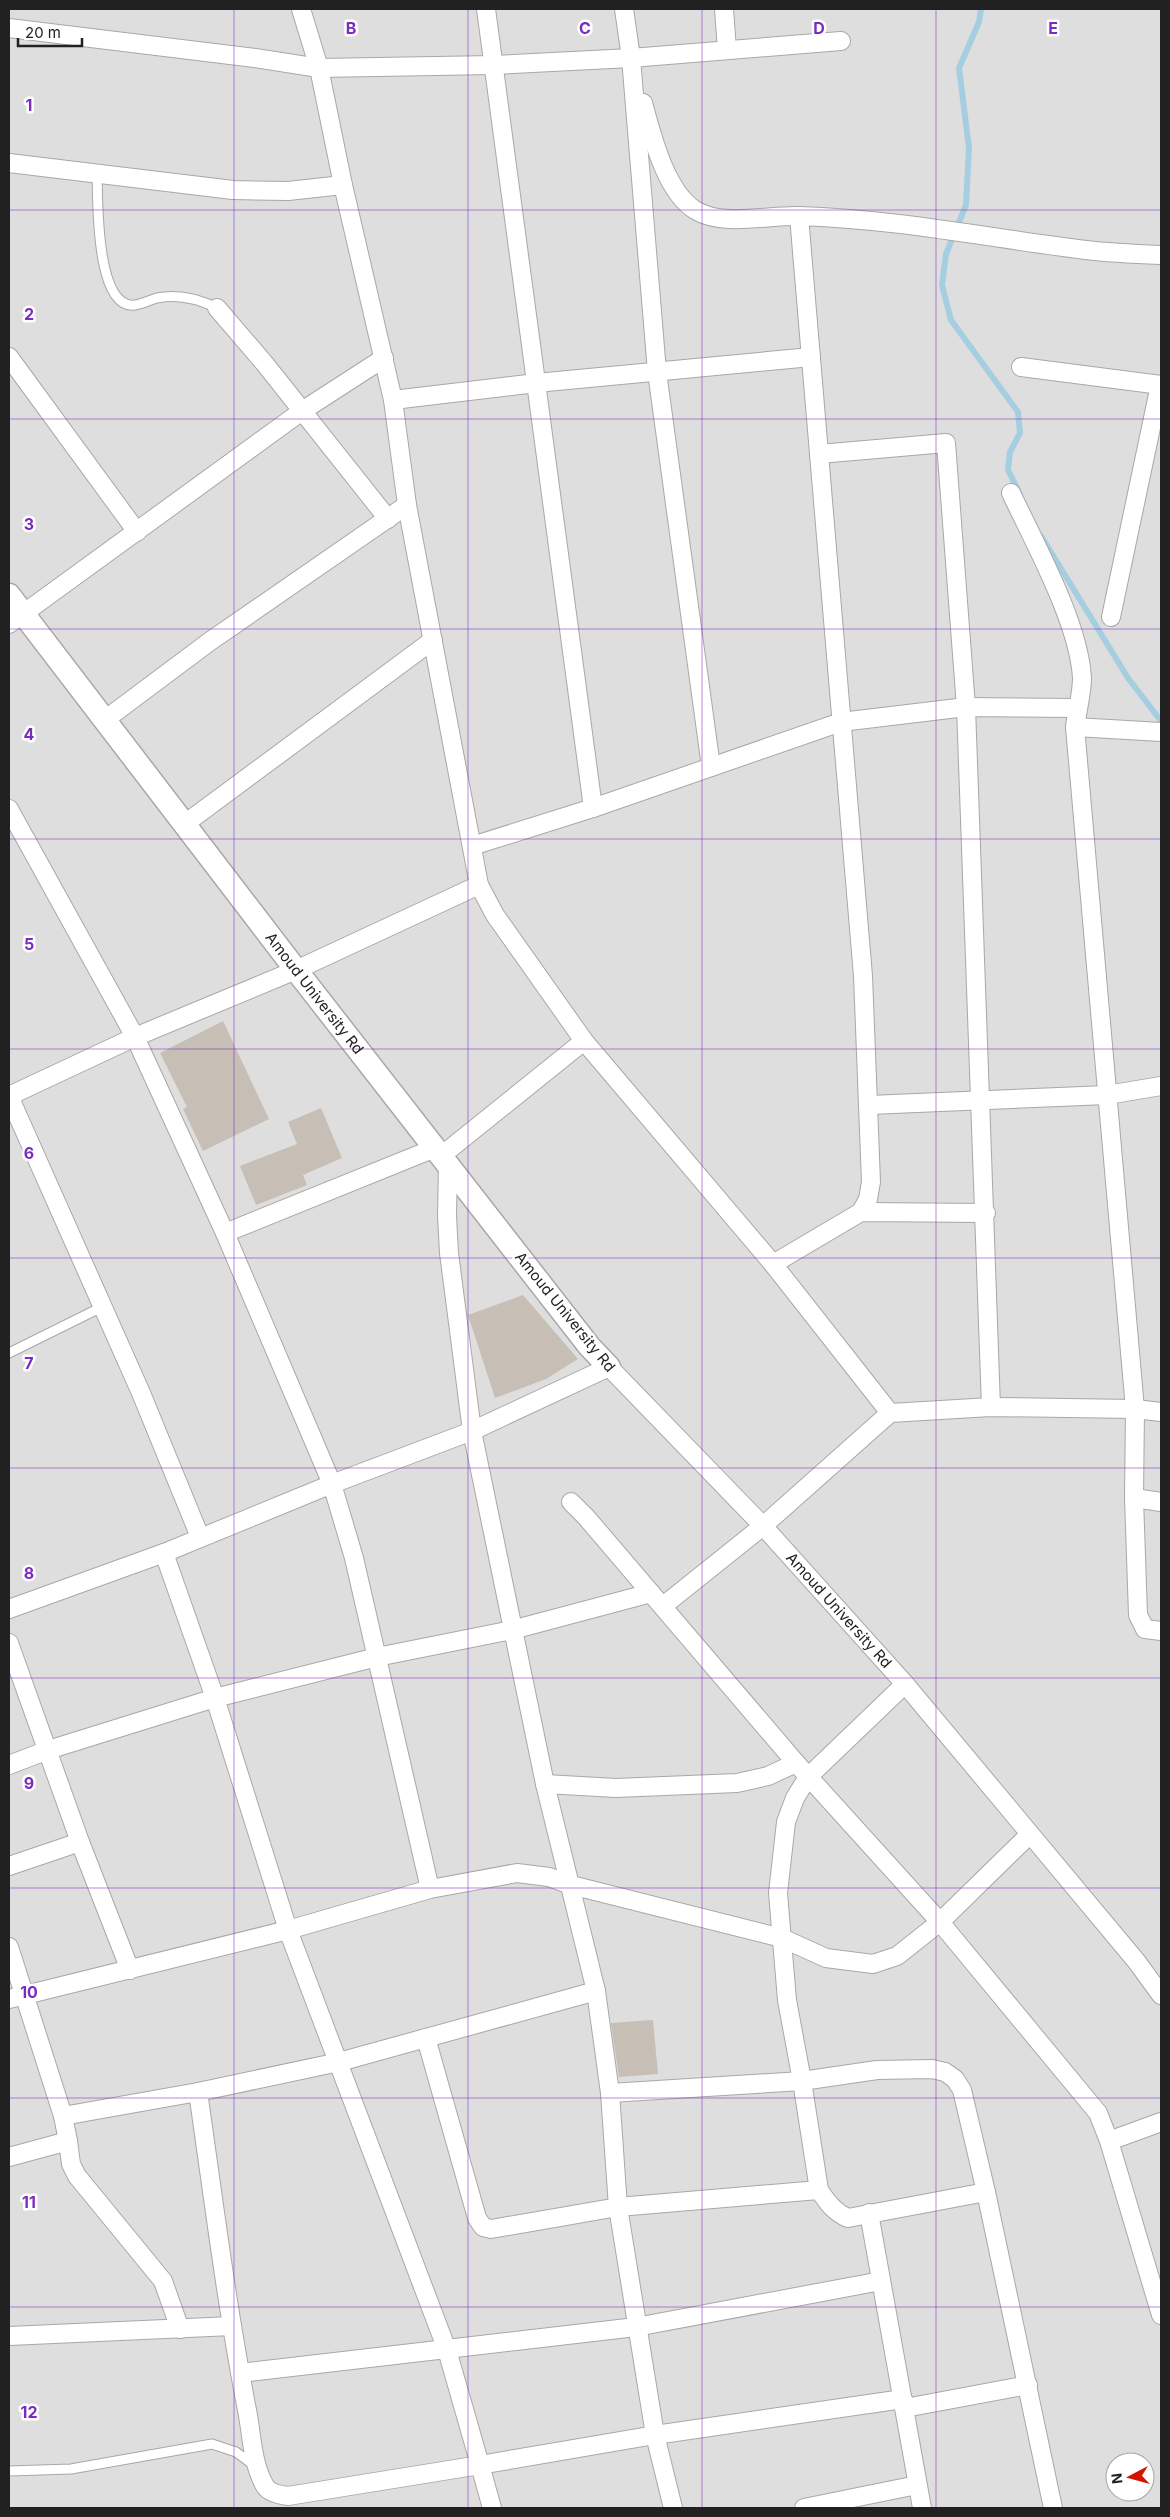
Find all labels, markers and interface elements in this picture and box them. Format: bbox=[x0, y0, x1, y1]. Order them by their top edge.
scale bar bbox=[18, 15, 81, 47]
text: B bbox=[346, 18, 356, 38]
text: C bbox=[579, 18, 591, 38]
text: D bbox=[813, 18, 825, 38]
text: E bbox=[1048, 18, 1058, 38]
text: 20 m bbox=[25, 23, 61, 42]
text: 1 bbox=[26, 95, 32, 115]
text: 2 bbox=[24, 304, 34, 324]
text: 3 bbox=[24, 514, 34, 534]
text: 4 bbox=[24, 724, 35, 744]
street label: Amoud University Rd bbox=[262, 928, 368, 1058]
text: 5 bbox=[24, 934, 34, 954]
text: 6 bbox=[24, 1143, 34, 1163]
street label: Amoud University Rd bbox=[511, 1248, 620, 1376]
text: 7 bbox=[24, 1353, 34, 1373]
street label: Amoud University Rd bbox=[782, 1548, 896, 1672]
text: 8 bbox=[24, 1563, 34, 1583]
text: 9 bbox=[24, 1773, 34, 1793]
text: 10 bbox=[20, 1982, 38, 2002]
text: 11 bbox=[22, 2192, 36, 2212]
text: 12 bbox=[21, 2402, 37, 2422]
north arrow bbox=[1105, 2452, 1155, 2502]
text: N bbox=[1108, 2472, 1126, 2485]

